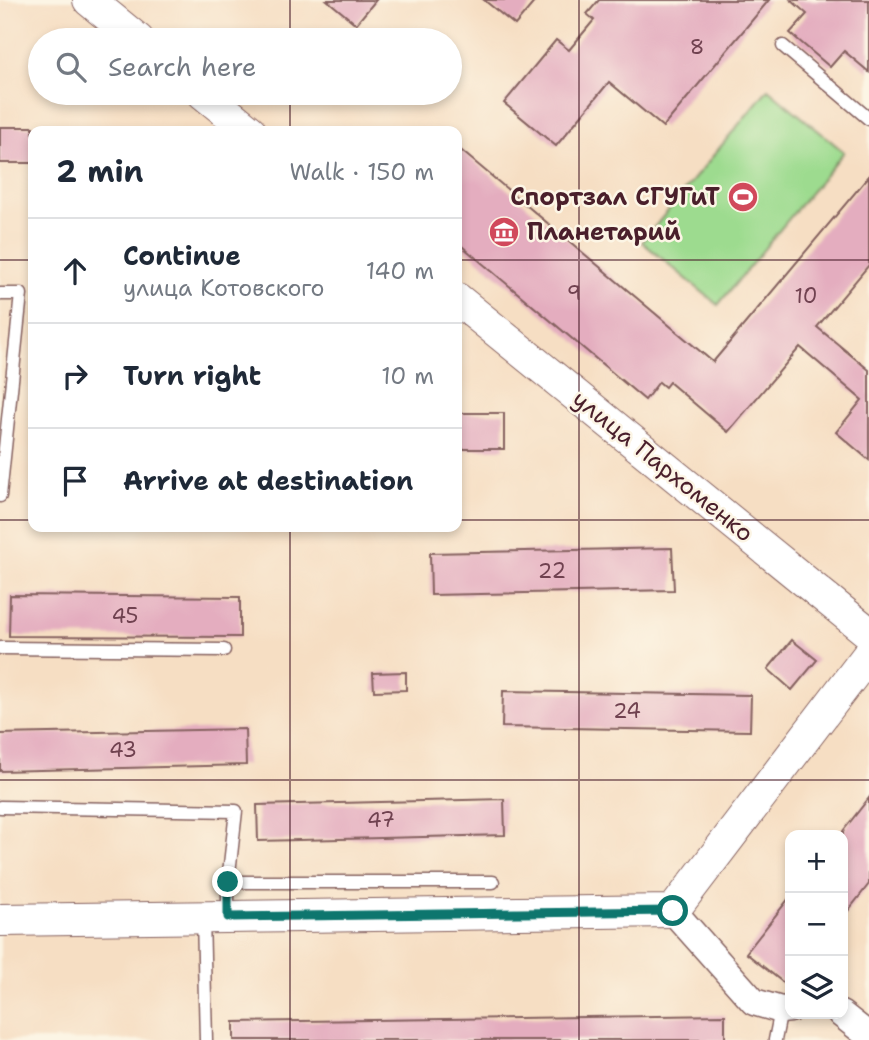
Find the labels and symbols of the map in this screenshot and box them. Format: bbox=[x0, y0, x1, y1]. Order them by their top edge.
house number: 8 bbox=[690, 33, 704, 61]
sports icon: Спортзал СГУГиТ bbox=[726, 180, 760, 214]
place label: Спортзал СГУГиТ bbox=[510, 181, 720, 213]
museum icon: Планетарий bbox=[487, 215, 521, 249]
place label: Планетарий bbox=[527, 216, 681, 248]
house number: 9 bbox=[567, 279, 581, 307]
house number: 10 bbox=[795, 282, 817, 310]
street label: улица Пархоменко bbox=[566, 383, 760, 549]
house number: 22 bbox=[538, 557, 566, 585]
house number: 45 bbox=[112, 602, 138, 630]
house number: 24 bbox=[613, 697, 641, 725]
house number: 43 bbox=[109, 736, 137, 764]
house number: 47 bbox=[367, 806, 395, 834]
route end bbox=[212, 866, 243, 897]
route start bbox=[657, 895, 688, 926]

